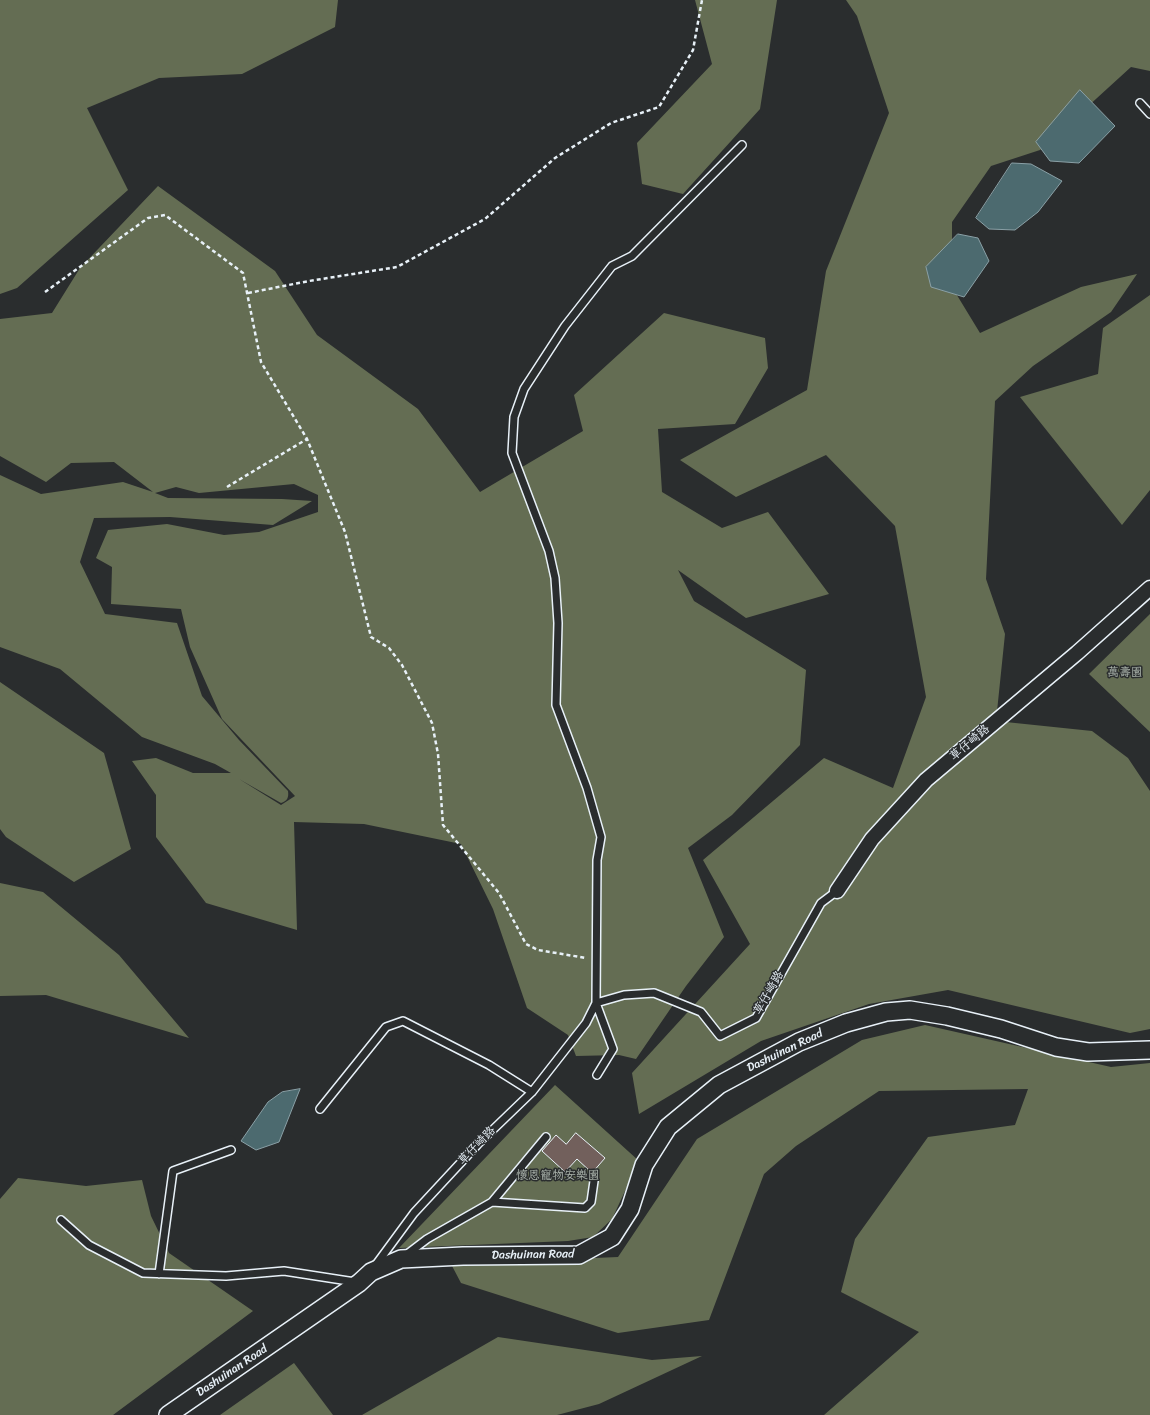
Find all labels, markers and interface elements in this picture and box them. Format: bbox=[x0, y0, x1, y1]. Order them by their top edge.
park label: 萬壽園 bbox=[1107, 666, 1143, 680]
street label: 草仔崎路 bbox=[947, 722, 993, 764]
street label: 草仔崎路 bbox=[751, 969, 787, 1017]
street label: Dashuinan Road bbox=[745, 1026, 825, 1076]
street label: 草仔崎路 bbox=[455, 1124, 499, 1168]
park label: 懷恩寵物安樂園 bbox=[516, 1169, 600, 1183]
street label: Dashuinan Road bbox=[492, 1247, 574, 1263]
street label: Dashuinan Road bbox=[194, 1342, 270, 1400]

